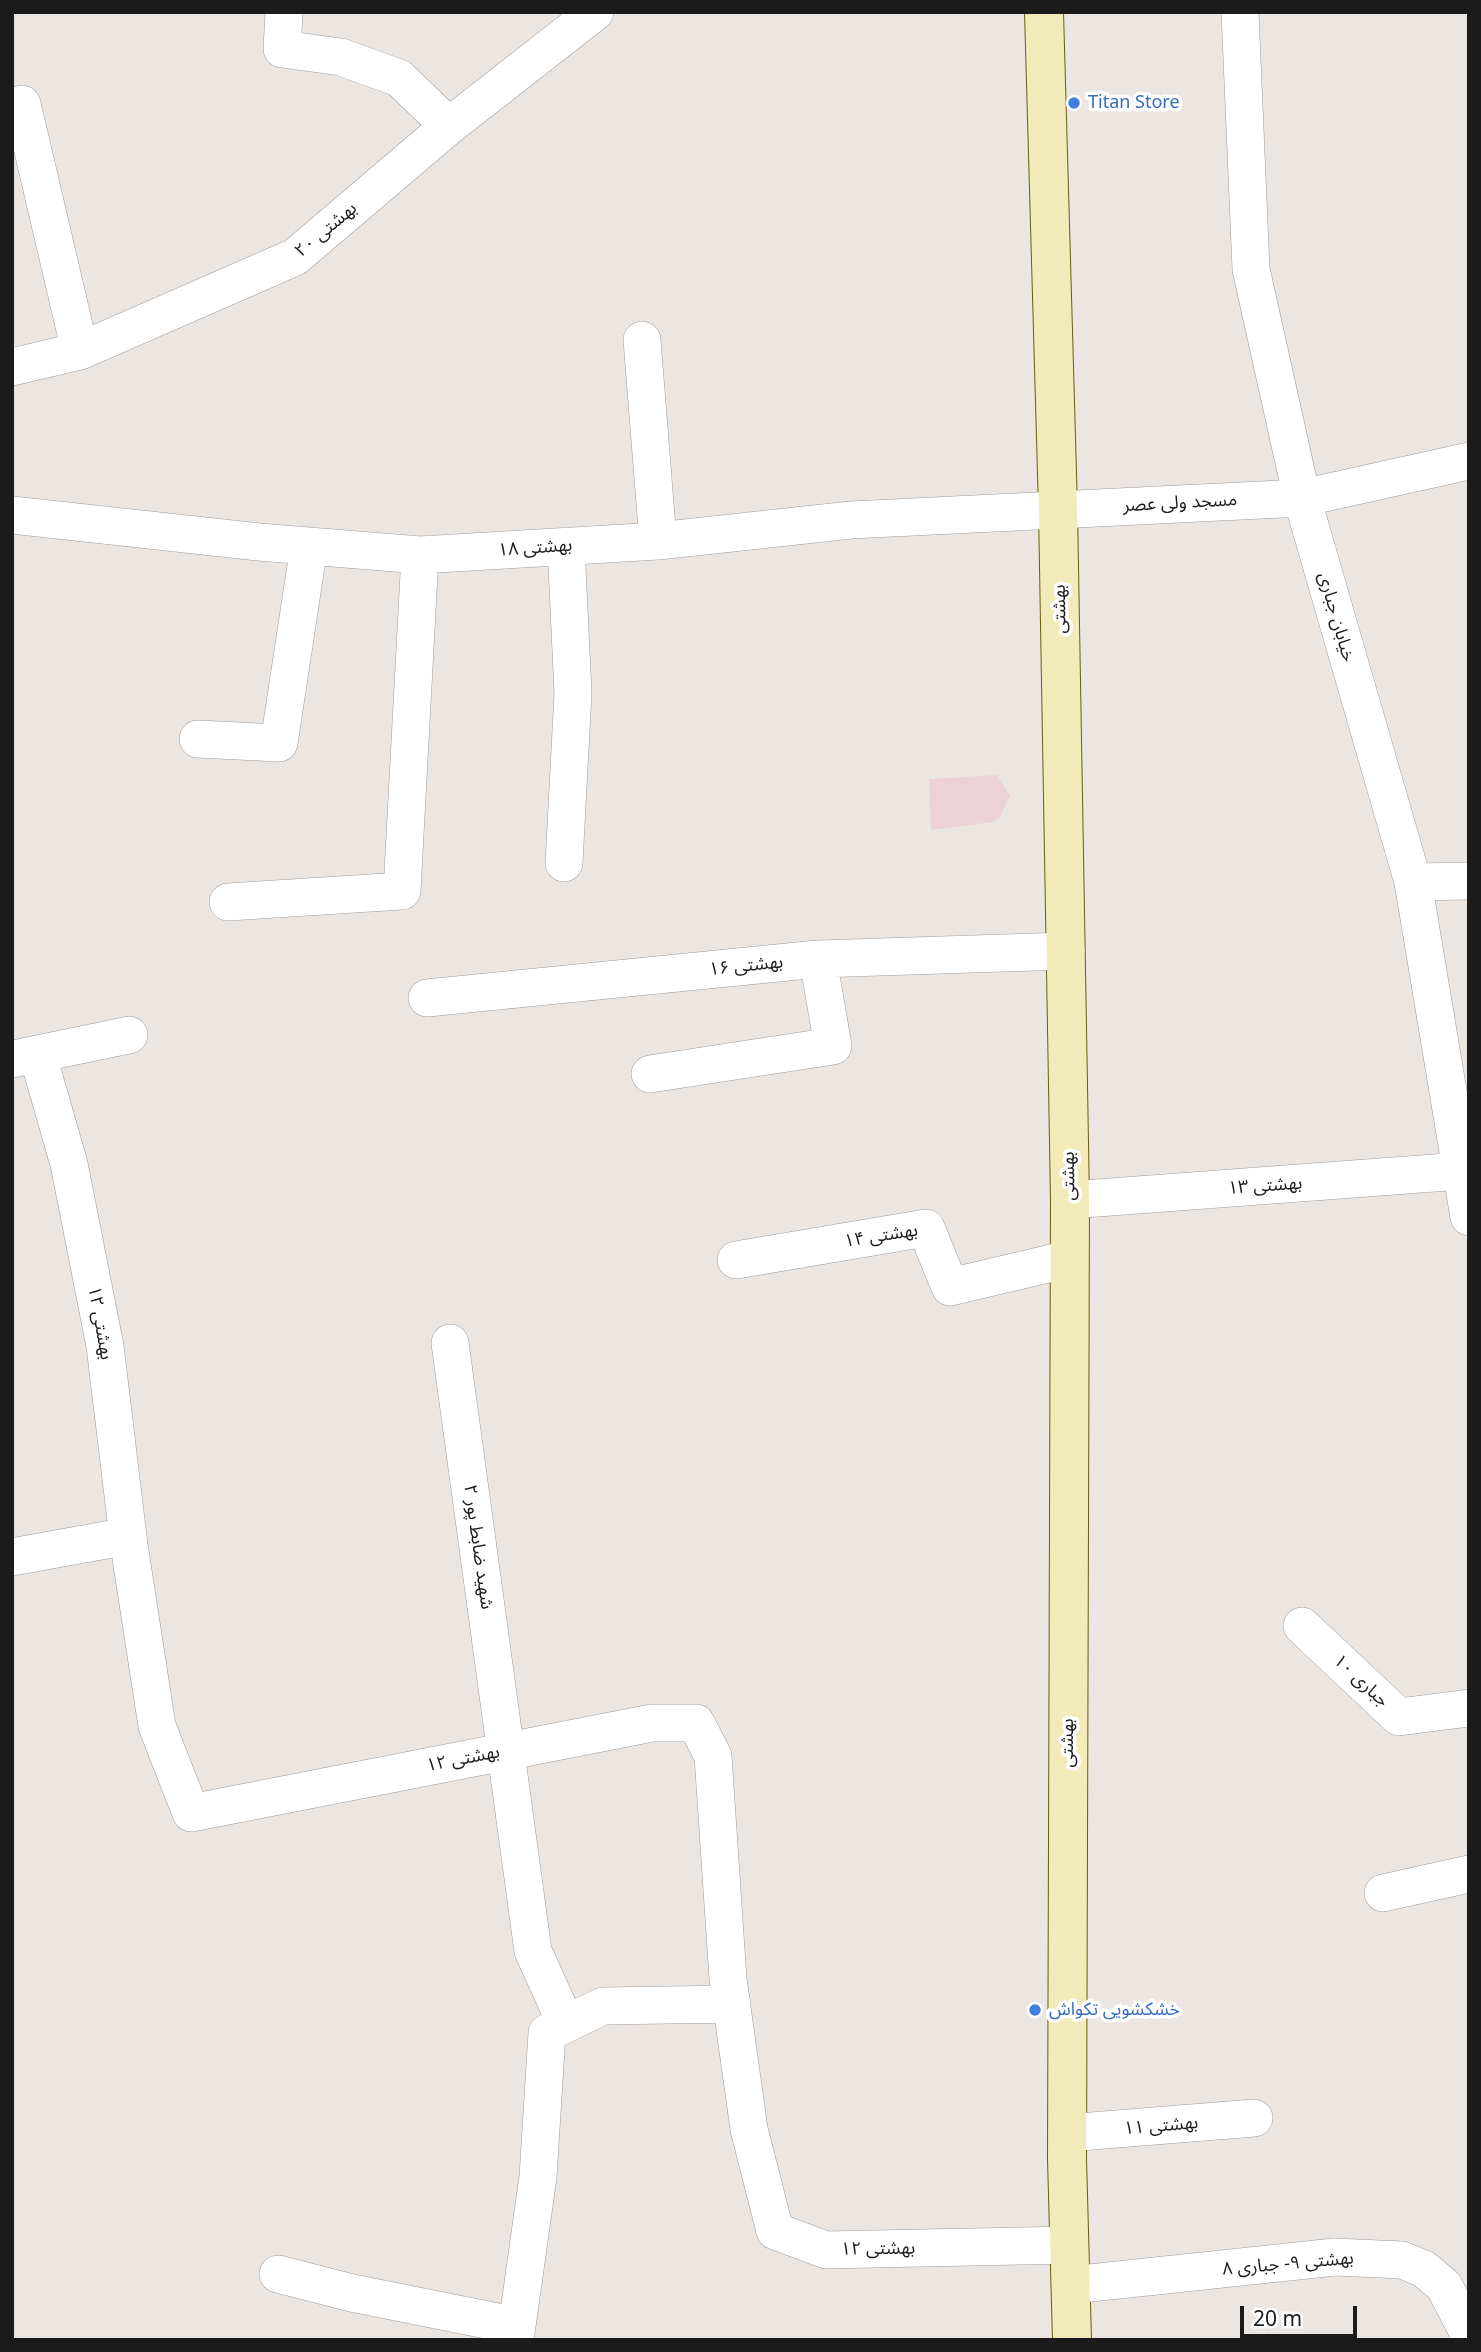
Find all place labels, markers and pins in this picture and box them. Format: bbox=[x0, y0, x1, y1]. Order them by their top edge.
place label: Titan Store bbox=[1088, 92, 1180, 114]
marker: Titan Store bbox=[1066, 95, 1082, 111]
place label: خشکشویی تکواش bbox=[1049, 1999, 1180, 2021]
marker: خشکشویی تکواش bbox=[1027, 2002, 1043, 2018]

